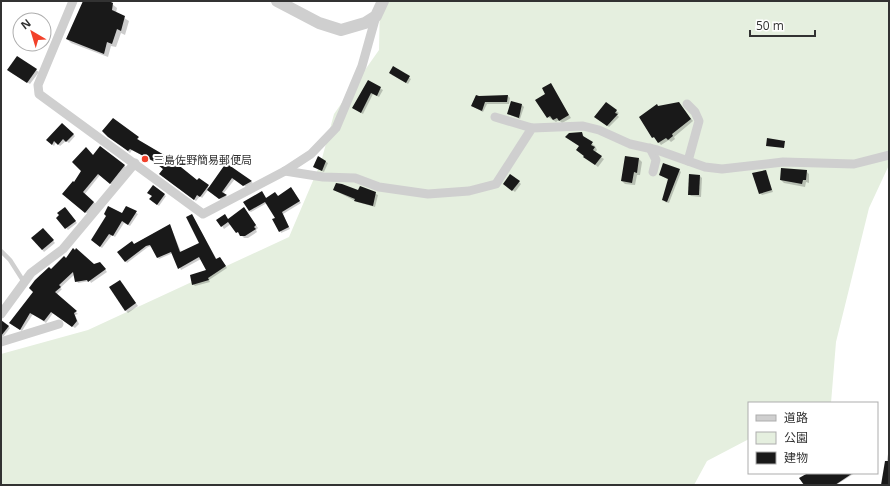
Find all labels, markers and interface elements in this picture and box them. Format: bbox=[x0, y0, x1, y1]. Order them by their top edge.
north arrow bbox=[12, 12, 52, 52]
scale bar bbox=[750, 12, 815, 38]
text: N bbox=[17, 15, 34, 32]
text: 50 m bbox=[756, 17, 784, 34]
place label: 三島佐野簡易郵便局 bbox=[153, 152, 252, 167]
marker: 三島佐野簡易郵便局 bbox=[140, 154, 150, 164]
legend bbox=[748, 402, 878, 474]
text: 道路 bbox=[784, 409, 808, 426]
text: 公園 bbox=[784, 429, 808, 446]
text: 建物 bbox=[784, 449, 808, 466]

